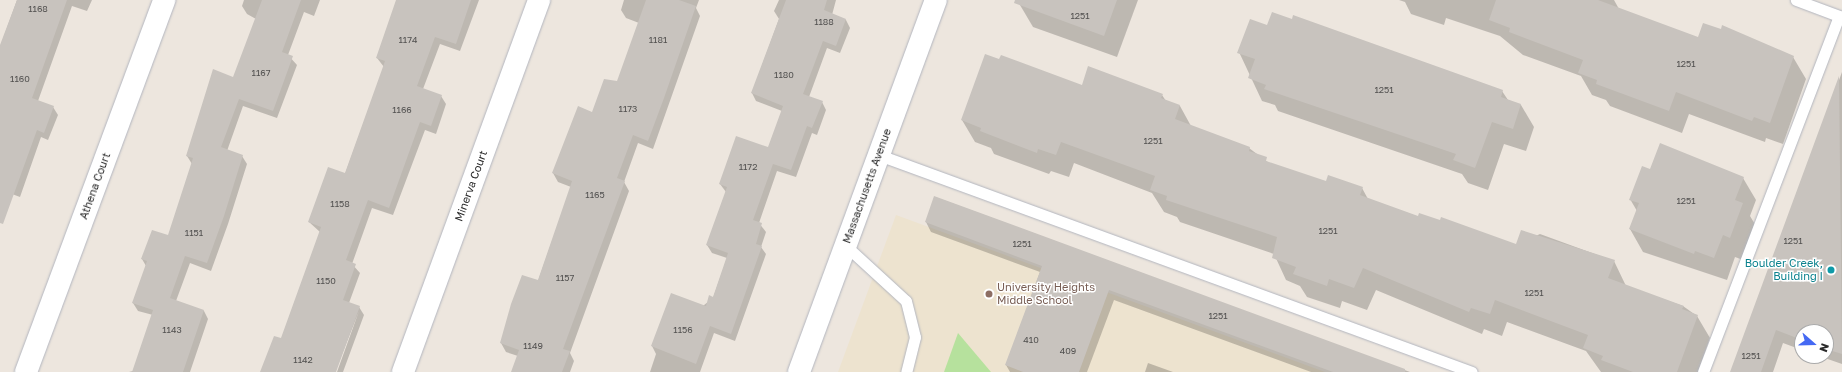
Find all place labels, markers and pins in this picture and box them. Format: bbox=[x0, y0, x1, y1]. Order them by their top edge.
place label: Boulder Creek, Building I bbox=[1745, 257, 1823, 283]
marker: Boulder Creek, Building I bbox=[1826, 265, 1836, 275]
place label: University Heights Middle School bbox=[997, 281, 1095, 307]
marker: University Heights Middle School bbox=[984, 289, 994, 299]

